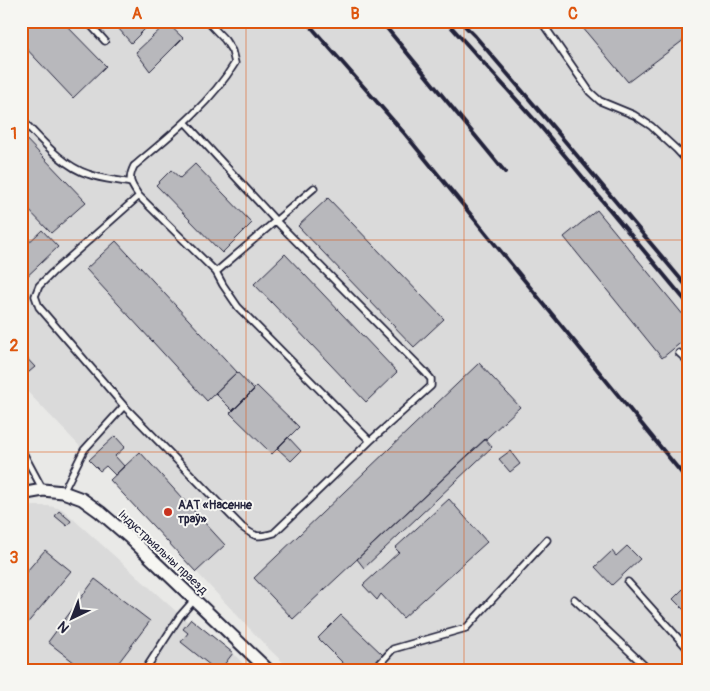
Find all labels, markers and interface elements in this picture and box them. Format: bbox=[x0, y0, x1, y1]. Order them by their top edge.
text: A bbox=[132, 4, 143, 24]
text: B bbox=[350, 4, 360, 24]
text: C bbox=[568, 4, 578, 24]
text: 1 bbox=[11, 124, 17, 144]
text: 2 bbox=[10, 336, 19, 356]
place label: ААТ «Насенне траў» bbox=[178, 498, 253, 527]
marker: ААТ «Насенне траў» bbox=[162, 506, 174, 518]
street label: Індустрыяльны праезд bbox=[115, 507, 211, 598]
text: 3 bbox=[10, 548, 19, 568]
north arrow bbox=[48, 594, 98, 644]
text: N bbox=[54, 618, 73, 637]

